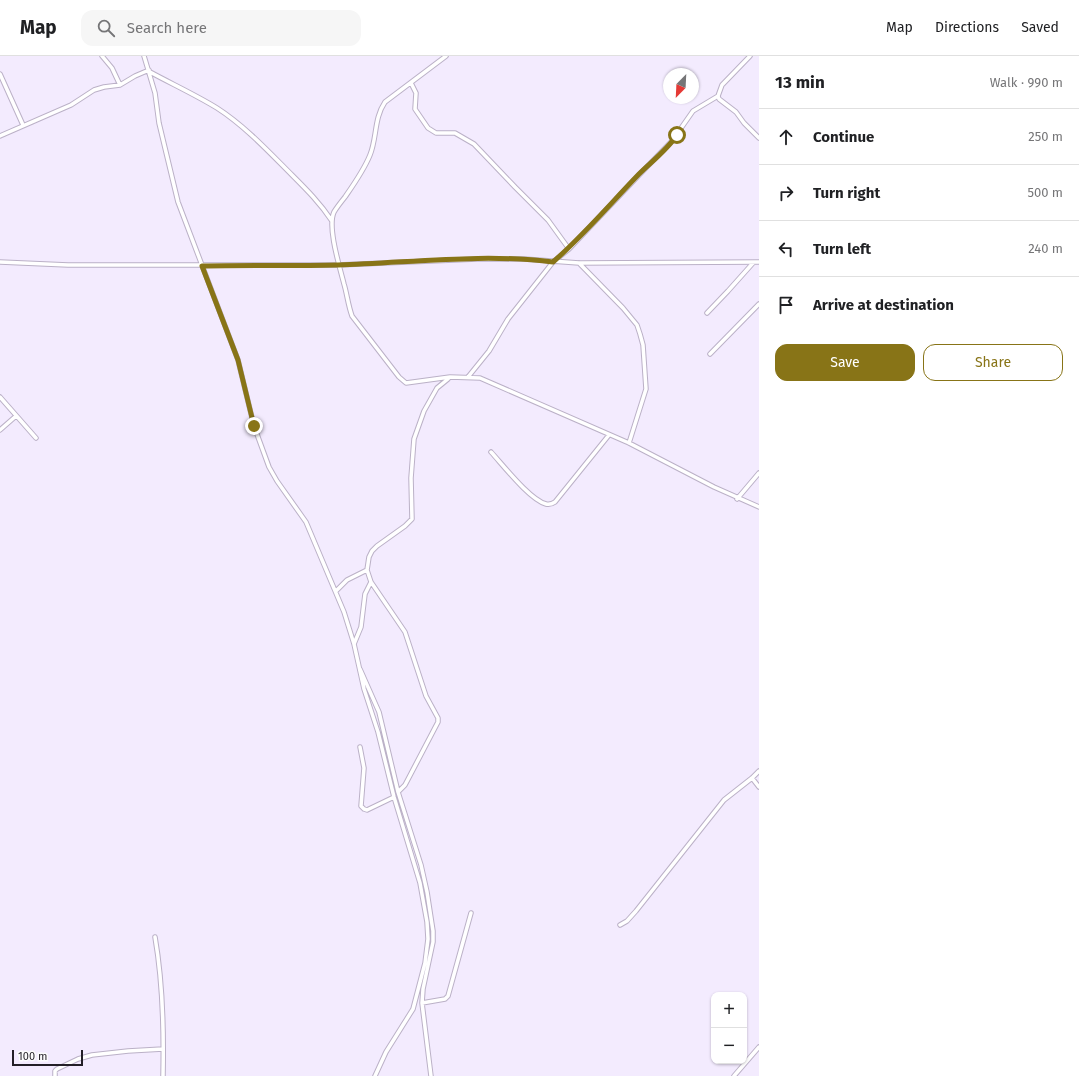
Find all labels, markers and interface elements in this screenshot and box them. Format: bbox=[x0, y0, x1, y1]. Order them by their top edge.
search box bbox=[81, 10, 361, 46]
text: Map bbox=[20, 16, 57, 39]
icon: search bbox=[95, 17, 117, 39]
text: Search here bbox=[127, 19, 207, 37]
text: Map bbox=[886, 19, 913, 36]
text: Directions bbox=[935, 19, 999, 36]
text: Saved bbox=[1021, 19, 1059, 36]
north arrow bbox=[663, 68, 699, 104]
text: 13 min bbox=[775, 72, 825, 93]
text: Walk · 990 m bbox=[990, 75, 1063, 90]
route start bbox=[668, 126, 686, 144]
icon: ahead bbox=[775, 126, 797, 148]
text: Continue bbox=[813, 128, 874, 146]
text: 250 m bbox=[1028, 129, 1063, 144]
icon: right bbox=[775, 182, 797, 204]
text: Turn right bbox=[813, 184, 880, 202]
text: 500 m bbox=[1027, 185, 1063, 200]
icon: left bbox=[775, 238, 797, 260]
text: Turn left bbox=[813, 240, 871, 258]
text: 240 m bbox=[1028, 241, 1063, 256]
icon: arrive bbox=[775, 294, 797, 316]
text: Arrive at destination bbox=[813, 296, 954, 314]
button: Save bbox=[775, 344, 915, 381]
button: Share bbox=[923, 344, 1063, 381]
route end bbox=[245, 417, 263, 435]
map controls bbox=[711, 992, 747, 1064]
button: + bbox=[711, 992, 747, 1028]
button: − bbox=[711, 1028, 747, 1064]
scale bar bbox=[12, 1048, 83, 1067]
text: 100 m bbox=[18, 1050, 47, 1063]

